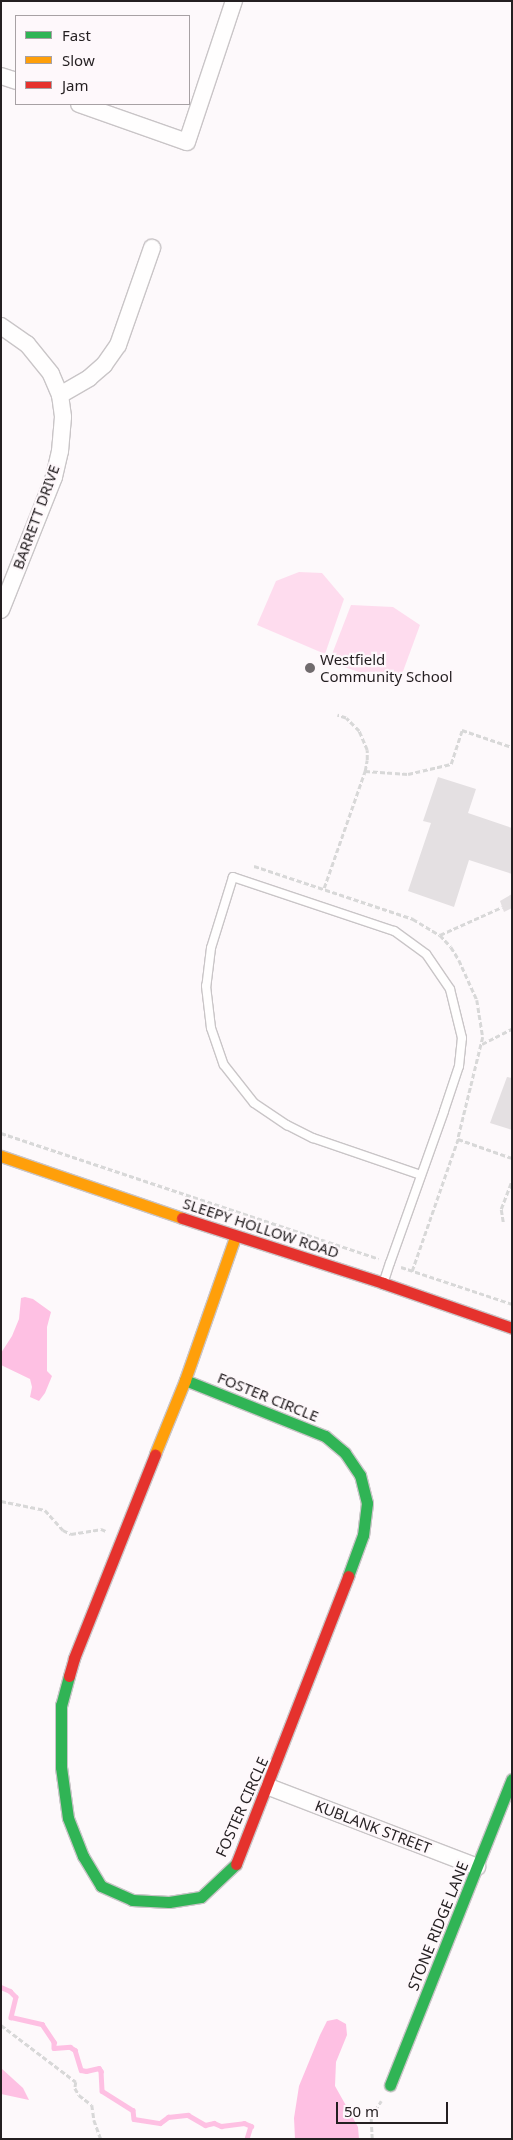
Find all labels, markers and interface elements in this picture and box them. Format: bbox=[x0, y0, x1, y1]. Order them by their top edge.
legend bbox=[15, 15, 190, 105]
text: Fast bbox=[62, 25, 91, 45]
text: Slow bbox=[62, 50, 95, 70]
text: Jam bbox=[62, 75, 89, 95]
street label: BARRETT DRIVE bbox=[9, 462, 63, 572]
place label: Westfield Community School bbox=[320, 650, 453, 685]
marker: Westfield Community School bbox=[304, 662, 316, 674]
street label: SLEEPY HOLLOW ROAD bbox=[181, 1194, 341, 1262]
street label: FOSTER CIRCLE bbox=[215, 1369, 321, 1425]
street label: FOSTER CIRCLE bbox=[212, 1754, 272, 1860]
street label: KUBLANK STREET bbox=[312, 1797, 434, 1857]
street label: STONE RIDGE LANE bbox=[404, 1859, 472, 1993]
scale bar bbox=[338, 2092, 450, 2124]
text: 50 m bbox=[344, 2101, 379, 2121]

